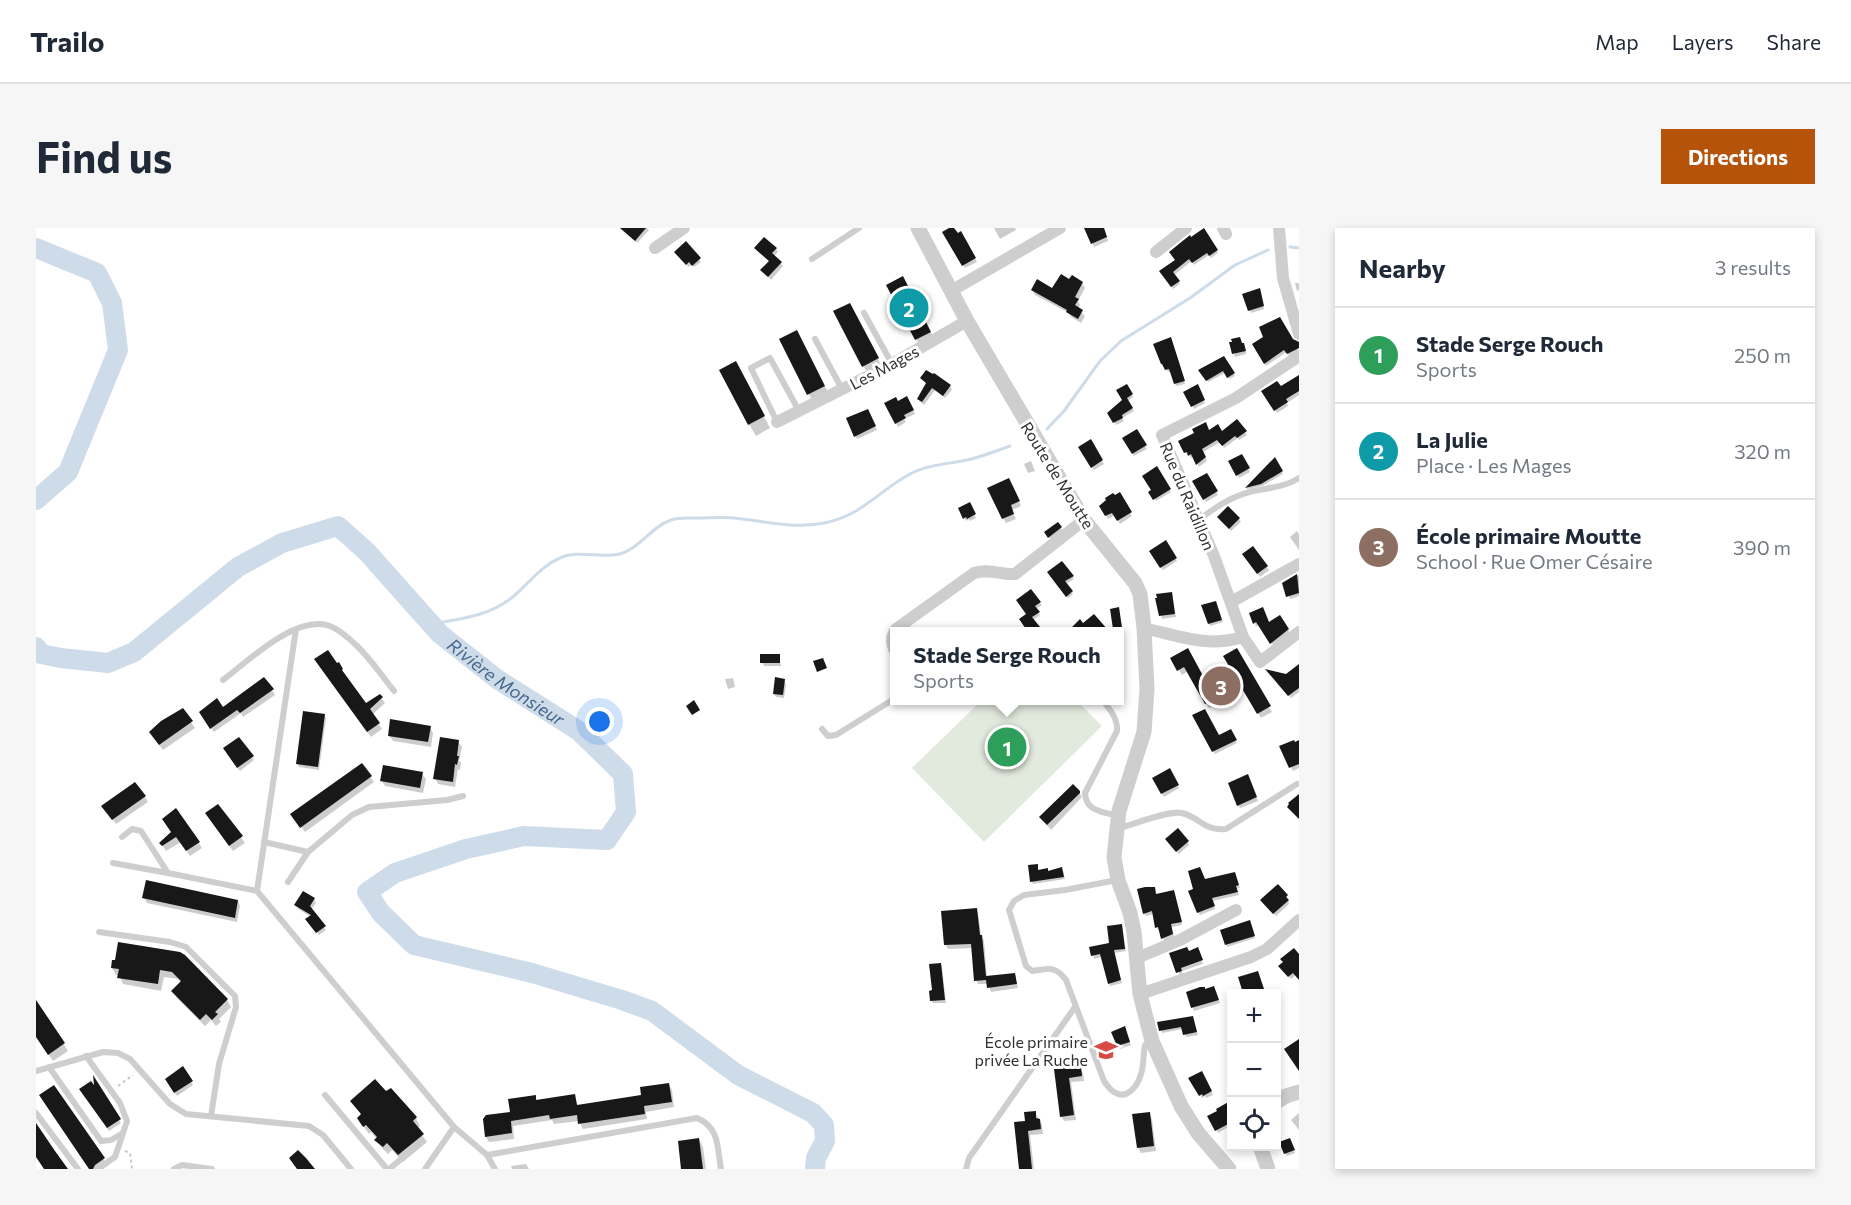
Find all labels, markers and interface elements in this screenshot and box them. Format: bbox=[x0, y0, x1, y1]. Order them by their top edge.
text: Trailo bbox=[30, 24, 105, 58]
text: Map bbox=[1595, 29, 1639, 54]
text: Layers bbox=[1672, 29, 1734, 54]
text: Share bbox=[1767, 29, 1821, 54]
button: Directions bbox=[1661, 129, 1815, 184]
text: Find us bbox=[36, 130, 172, 182]
text: Nearby bbox=[1359, 252, 1446, 283]
text: 3 results bbox=[1715, 255, 1791, 279]
pin: 2 bbox=[890, 286, 928, 331]
text: Stade Serge Rouch bbox=[1416, 330, 1604, 357]
street label: Les Mages bbox=[846, 341, 922, 393]
text: 1 bbox=[1374, 343, 1383, 367]
text: 250 m bbox=[1734, 343, 1791, 367]
text: Sports bbox=[1416, 357, 1477, 381]
street label: Route de Moutte bbox=[1017, 418, 1099, 532]
text: La Julie bbox=[1416, 426, 1488, 453]
street label: Rue du Raidillon bbox=[1157, 439, 1219, 553]
text: 2 bbox=[1373, 439, 1384, 463]
text: 320 m bbox=[1734, 439, 1791, 463]
text: Place · Les Mages bbox=[1416, 453, 1572, 477]
text: École primaire Moutte bbox=[1416, 522, 1641, 549]
text: 3 bbox=[1373, 535, 1384, 559]
text: 390 m bbox=[1733, 535, 1791, 559]
text: School · Rue Omer Césaire bbox=[1416, 549, 1653, 573]
popup bbox=[890, 627, 1124, 705]
water label: Rivière Monsieur bbox=[443, 633, 570, 731]
text: Stade Serge Rouch bbox=[913, 641, 1101, 668]
pin: 3 bbox=[1202, 664, 1240, 708]
text: Sports bbox=[913, 668, 974, 692]
your location bbox=[585, 707, 614, 736]
pin: 1 bbox=[988, 724, 1026, 770]
map controls bbox=[1227, 989, 1281, 1151]
button: + bbox=[1227, 989, 1281, 1043]
place label: École primaire privée La Ruche bbox=[974, 1032, 1088, 1069]
school or university icon: École primaire privée La Ruche bbox=[1093, 1037, 1119, 1063]
button: − bbox=[1227, 1043, 1281, 1097]
button: locate bbox=[1227, 1097, 1281, 1151]

